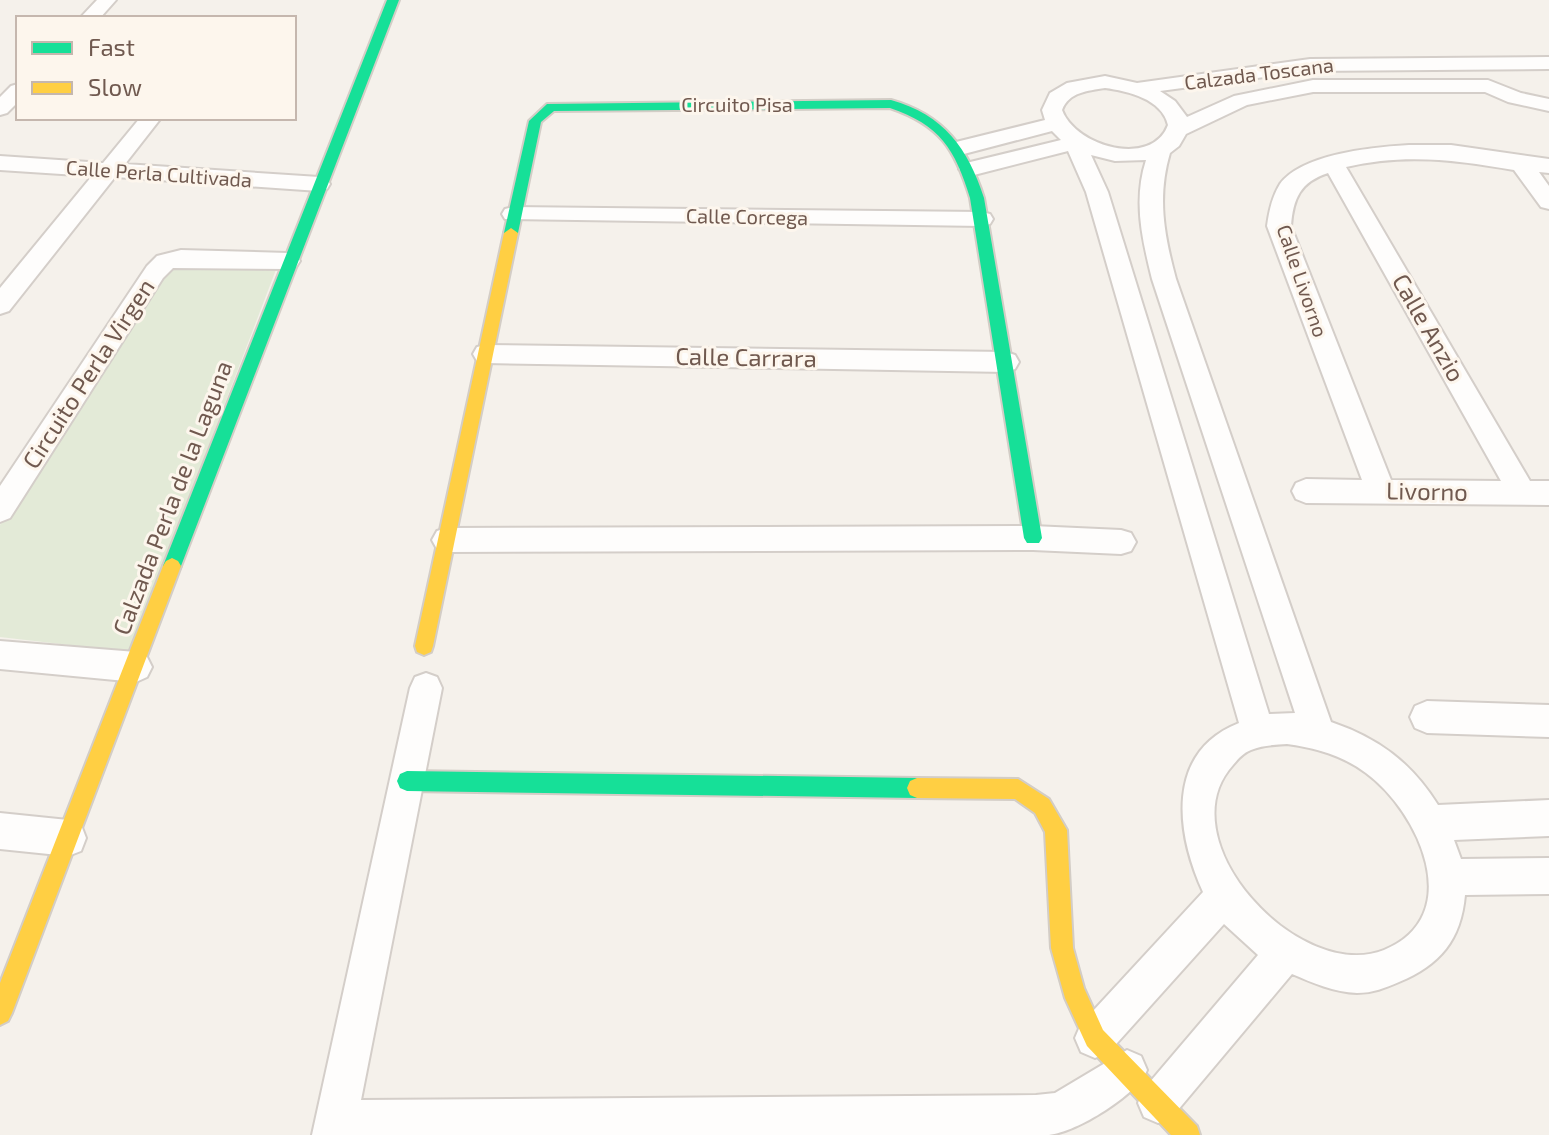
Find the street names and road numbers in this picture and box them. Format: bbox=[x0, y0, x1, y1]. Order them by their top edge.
street label: Calzada Toscana bbox=[1183, 52, 1335, 94]
street label: Circuito Pisa bbox=[681, 92, 793, 116]
street label: Calle Perla Cultivada bbox=[65, 155, 253, 191]
street label: Calle Corcega bbox=[686, 203, 808, 229]
street label: Calle Livorno bbox=[1272, 221, 1333, 340]
street label: Calle Anzio bbox=[1387, 268, 1472, 386]
street label: Circuito Perla Virgen bbox=[16, 273, 160, 473]
street label: Calle Carrara bbox=[675, 341, 817, 372]
street label: Calzada Perla de la Laguna bbox=[106, 356, 237, 639]
street label: Livorno bbox=[1386, 475, 1468, 506]

